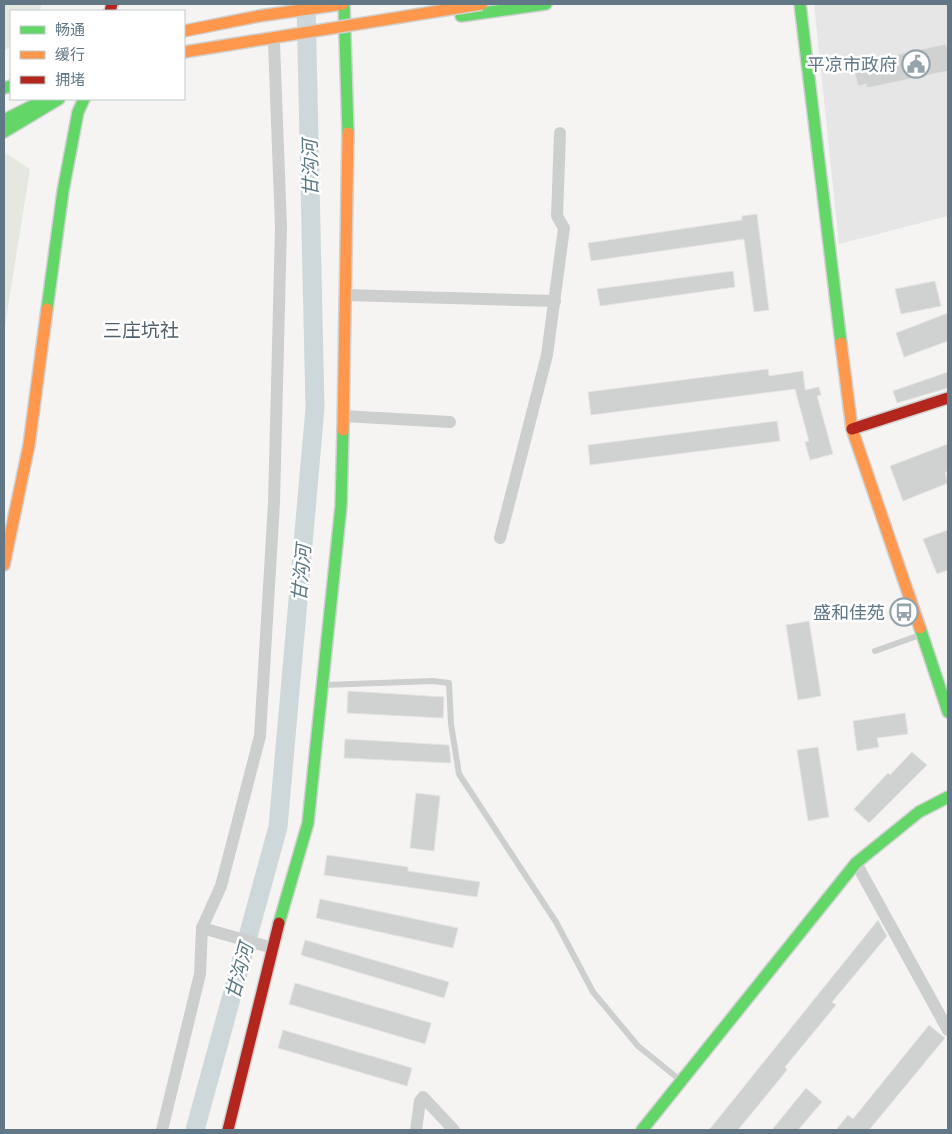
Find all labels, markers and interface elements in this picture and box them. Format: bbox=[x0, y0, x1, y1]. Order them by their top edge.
legend bbox=[10, 10, 185, 100]
text: 畅通 bbox=[55, 21, 85, 38]
text: 缓行 bbox=[55, 46, 85, 63]
public building icon: 平凉市政府 bbox=[901, 49, 931, 79]
place label: 平凉市政府 bbox=[807, 54, 897, 74]
text: 拥堵 bbox=[55, 71, 85, 88]
water label: 甘沟河 bbox=[298, 135, 321, 197]
district label: 三庄坑社 bbox=[103, 319, 179, 341]
water label: 甘沟河 bbox=[288, 540, 315, 602]
bus stop icon: 盛和佳苑 bbox=[889, 597, 919, 627]
place label: 盛和佳苑 bbox=[813, 602, 885, 622]
water label: 甘沟河 bbox=[221, 937, 258, 1001]

